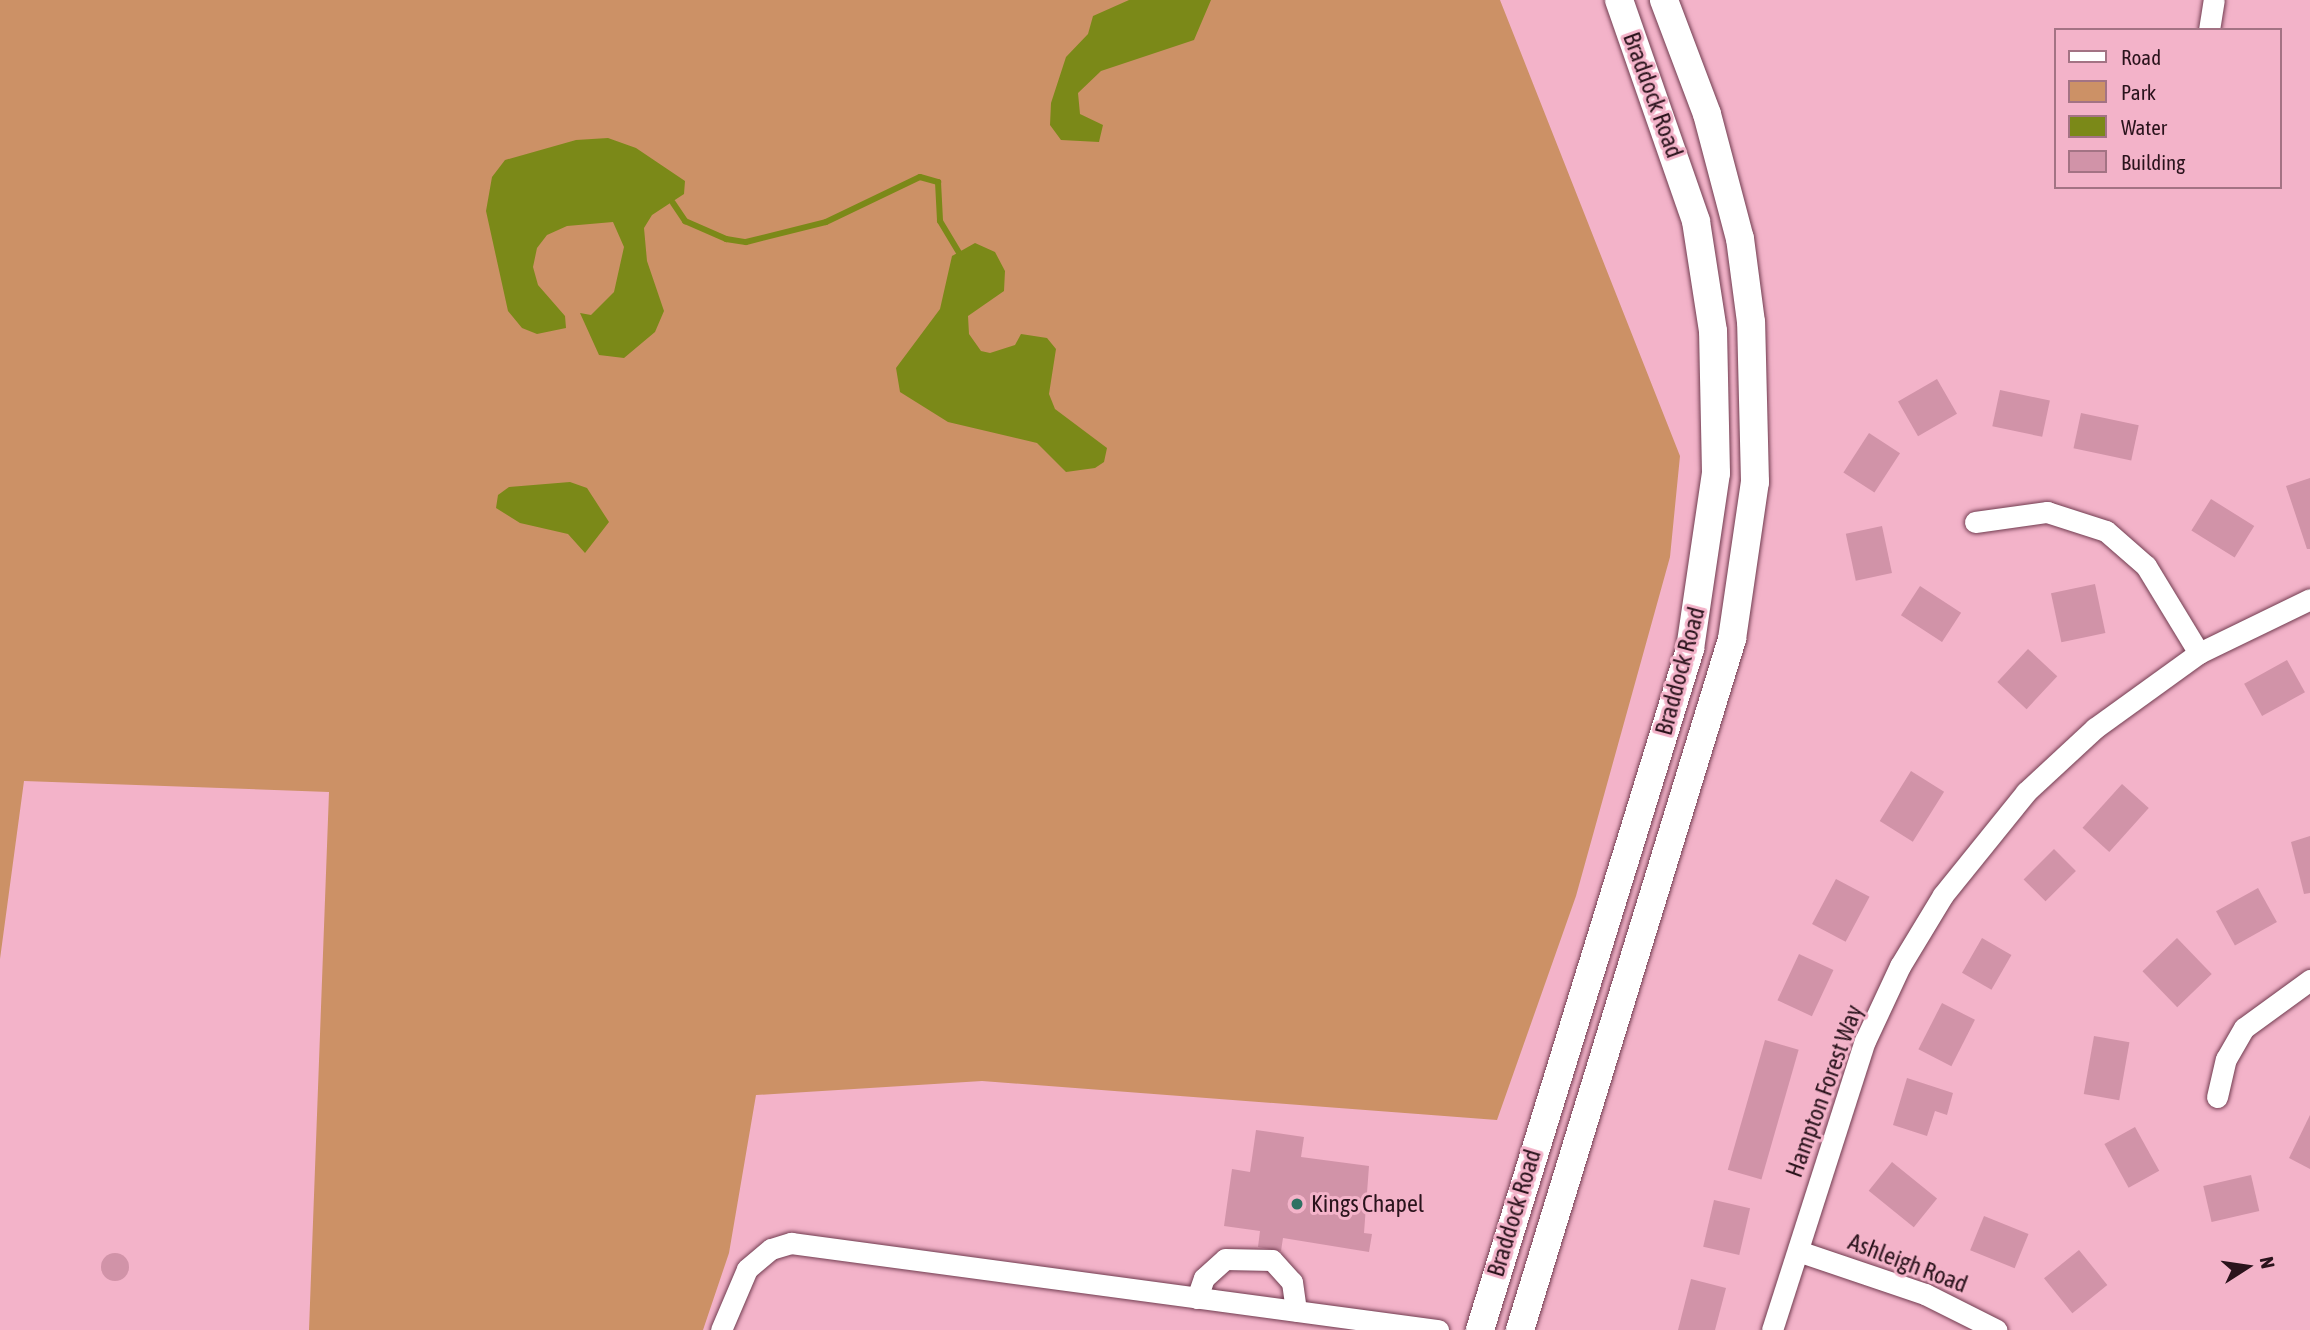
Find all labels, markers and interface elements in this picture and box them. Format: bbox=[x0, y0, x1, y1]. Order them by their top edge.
street label: Braddock Road bbox=[1617, 28, 1689, 162]
legend bbox=[2054, 28, 2282, 189]
text: Road bbox=[2121, 45, 2161, 69]
text: Park bbox=[2121, 80, 2156, 104]
text: Water bbox=[2121, 115, 2167, 139]
text: Building bbox=[2121, 150, 2185, 174]
street label: Braddock Road bbox=[1649, 604, 1711, 738]
street label: Hampton Forest Way bbox=[1779, 1001, 1869, 1181]
street label: Braddock Road bbox=[1481, 1146, 1547, 1280]
place label: Kings Chapel bbox=[1311, 1190, 1424, 1218]
marker: Kings Chapel bbox=[1289, 1196, 1305, 1212]
street label: Ashleigh Road bbox=[1844, 1227, 1972, 1299]
north arrow bbox=[2212, 1232, 2282, 1302]
text: N bbox=[2256, 1255, 2279, 1270]

